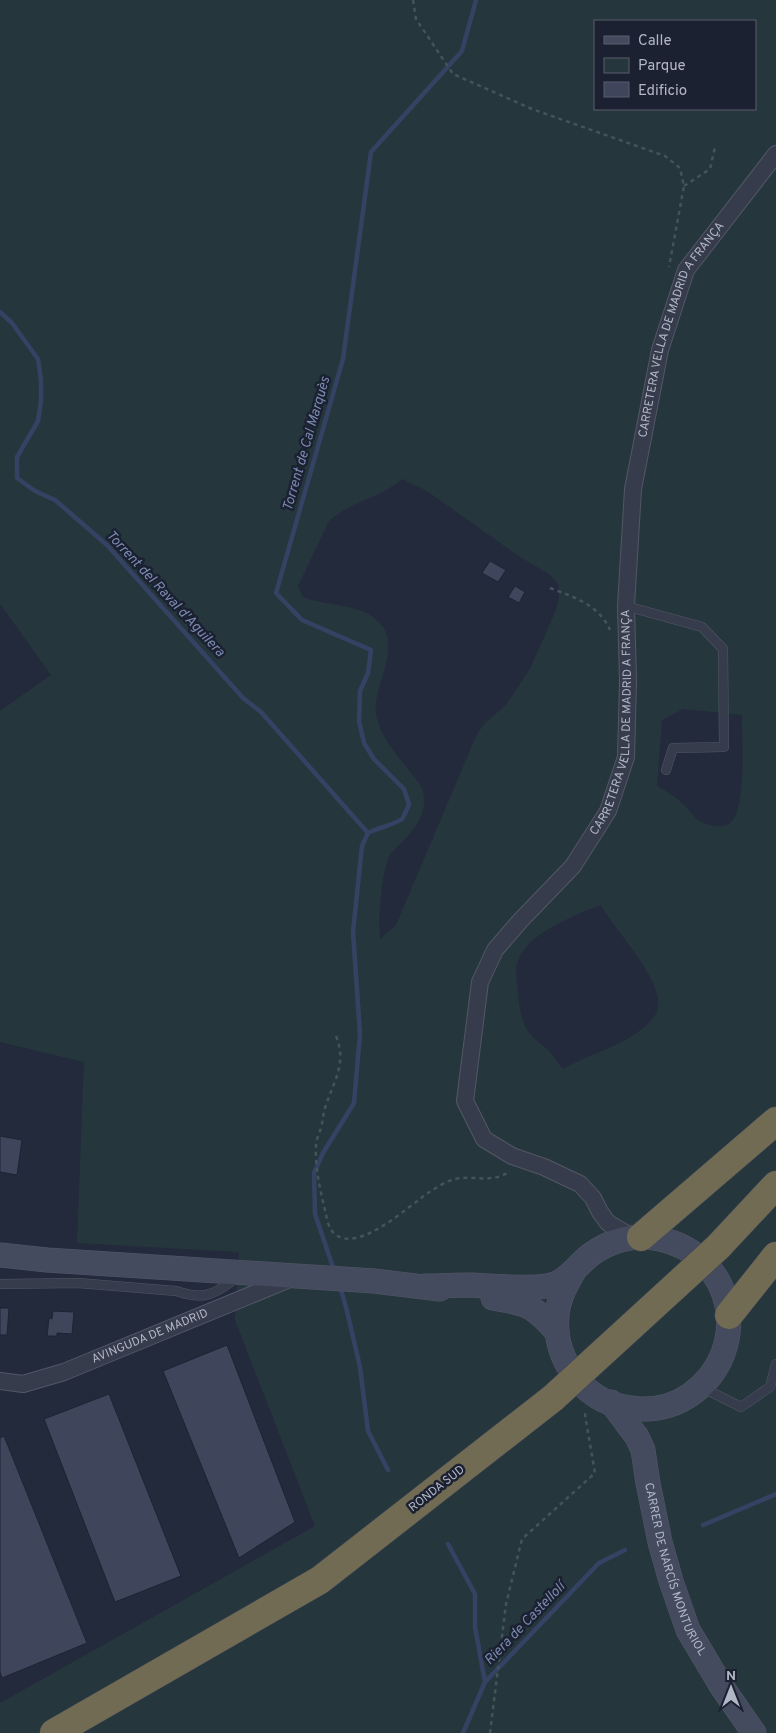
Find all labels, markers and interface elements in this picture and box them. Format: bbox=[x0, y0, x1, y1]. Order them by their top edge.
legend bbox=[594, 20, 756, 110]
text: Calle bbox=[638, 32, 672, 51]
text: Parque bbox=[638, 57, 686, 76]
text: Edificio bbox=[638, 82, 687, 101]
street label: CARRETERA VELLA DE MADRID A FRANÇA bbox=[635, 219, 728, 439]
water label: Torrent de Cal Marquès bbox=[280, 374, 335, 513]
water label: Torrent del Raval d'Aguilera bbox=[102, 527, 228, 661]
street label: CARRETERA VELLA DE MADRID A FRANÇA bbox=[587, 609, 636, 838]
street label: AVINGUDA DE MADRID bbox=[89, 1305, 211, 1368]
street label: RONDA SUD bbox=[406, 1462, 468, 1516]
street label: CARRER DE NARCÍS MONTURIOL bbox=[640, 1481, 710, 1659]
water label: Riera de Castellolí bbox=[481, 1576, 571, 1669]
north arrow bbox=[706, 1663, 756, 1713]
text: N bbox=[726, 1668, 736, 1685]

